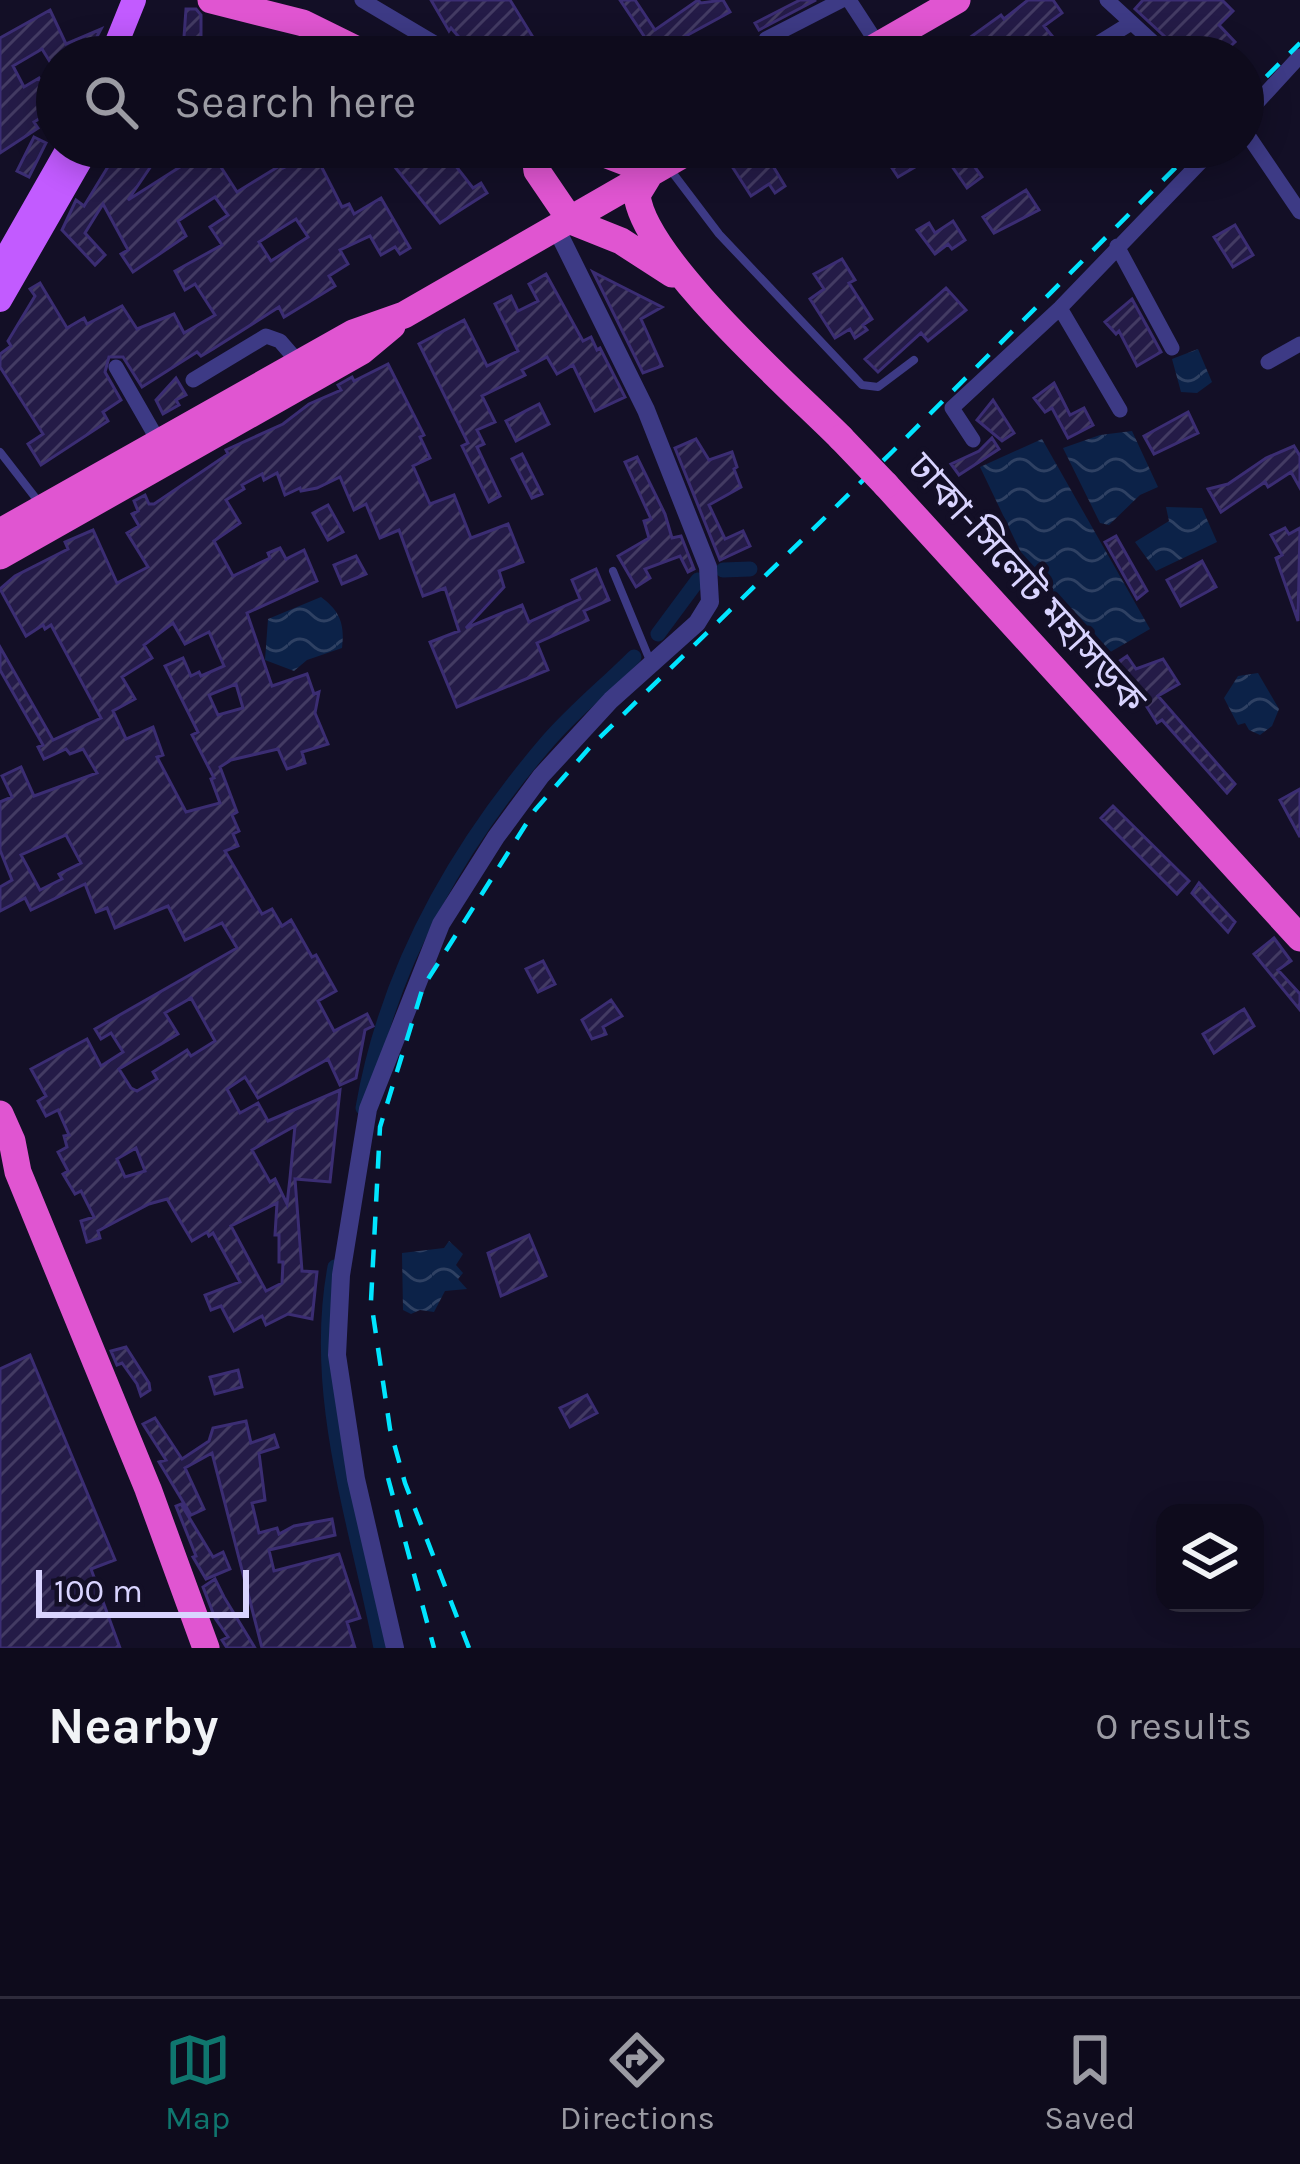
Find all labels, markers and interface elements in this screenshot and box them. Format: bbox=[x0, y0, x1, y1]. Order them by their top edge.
search box bbox=[36, 36, 1264, 168]
icon: search bbox=[78, 69, 144, 135]
text: Search here bbox=[174, 76, 416, 128]
street label: ঢাকা-সিলেট মহাসড়ক bbox=[898, 443, 1156, 723]
map controls bbox=[1156, 1504, 1264, 1612]
button: layers bbox=[1156, 1504, 1264, 1612]
scale bar bbox=[36, 1564, 249, 1617]
text: 100 m bbox=[54, 1572, 143, 1610]
text: Nearby bbox=[48, 1696, 218, 1756]
text: 0 results bbox=[1095, 1703, 1252, 1749]
tab: Map bbox=[165, 2027, 231, 2137]
tab: Directions bbox=[560, 2027, 715, 2137]
tab: Saved bbox=[1044, 2027, 1135, 2137]

